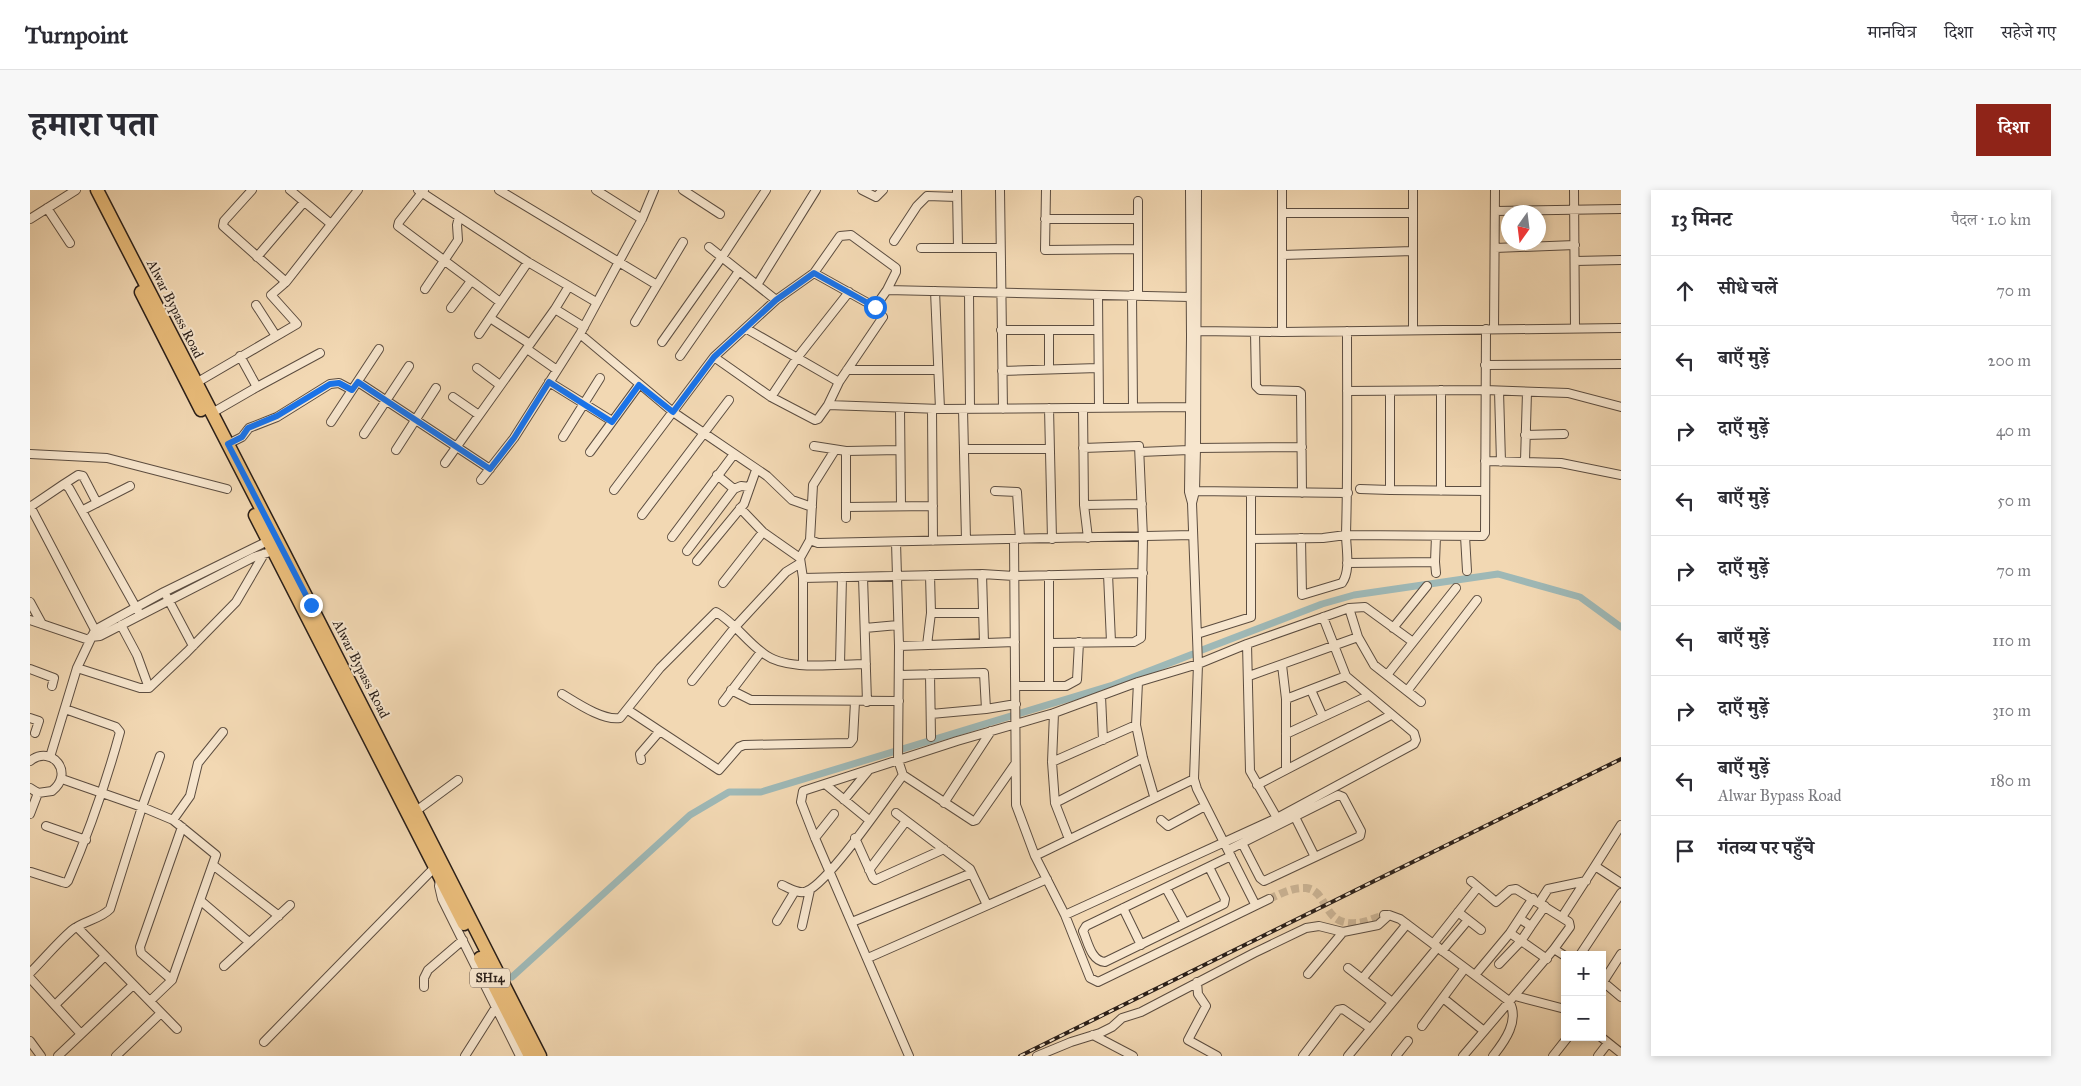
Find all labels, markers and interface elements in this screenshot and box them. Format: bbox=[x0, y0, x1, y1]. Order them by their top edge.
text: Turnpoint bbox=[25, 20, 128, 50]
text: मानचित्र bbox=[1868, 21, 1916, 43]
text: दिशा bbox=[1944, 21, 1973, 43]
text: सहेजे गए bbox=[2001, 21, 2056, 43]
text: हमारा पता bbox=[30, 103, 157, 146]
button: दिशा bbox=[1976, 104, 2051, 156]
north arrow bbox=[1501, 205, 1546, 250]
text: 13 मिनट bbox=[1671, 206, 1732, 232]
text: पैदल · 1.0 km bbox=[1951, 210, 2031, 229]
street label: Alwar Bypass Road bbox=[142, 256, 207, 361]
text: सीधे चलें bbox=[1718, 276, 1777, 299]
icon: ahead bbox=[1671, 277, 1699, 305]
text: 70 m bbox=[1996, 281, 2031, 300]
route start bbox=[864, 296, 887, 319]
text: बाएँ मुड़ें bbox=[1718, 346, 1769, 369]
icon: left bbox=[1671, 347, 1699, 375]
text: 200 m bbox=[1988, 351, 2031, 370]
text: दाएँ मुड़ें bbox=[1718, 416, 1769, 439]
icon: right bbox=[1671, 417, 1699, 445]
text: 40 m bbox=[1996, 421, 2031, 440]
text: बाएँ मुड़ें bbox=[1718, 486, 1769, 509]
icon: left bbox=[1671, 487, 1699, 515]
text: 50 m bbox=[1997, 491, 2031, 510]
text: दाएँ मुड़ें bbox=[1718, 556, 1769, 579]
icon: right bbox=[1671, 557, 1699, 585]
text: 70 m bbox=[1996, 561, 2031, 580]
route end bbox=[300, 594, 323, 617]
street label: Alwar Bypass Road bbox=[328, 616, 393, 721]
text: बाएँ मुड़ें bbox=[1718, 626, 1769, 649]
icon: left bbox=[1671, 627, 1699, 655]
text: 110 m bbox=[1992, 631, 2031, 650]
text: दाएँ मुड़ें bbox=[1718, 696, 1769, 719]
icon: right bbox=[1671, 697, 1699, 725]
text: 310 m bbox=[1992, 701, 2031, 720]
text: बाएँ मुड़ें bbox=[1718, 756, 1769, 779]
icon: left bbox=[1671, 767, 1699, 795]
text: 180 m bbox=[1990, 771, 2031, 790]
text: Alwar Bypass Road bbox=[1718, 786, 1842, 805]
text: गंतव्य पर पहुँचे bbox=[1718, 836, 1814, 859]
icon: arrive bbox=[1671, 837, 1699, 865]
map controls bbox=[1561, 951, 1606, 1041]
button: + bbox=[1561, 951, 1606, 996]
road number: SH14 bbox=[470, 968, 510, 988]
button: − bbox=[1561, 996, 1606, 1041]

